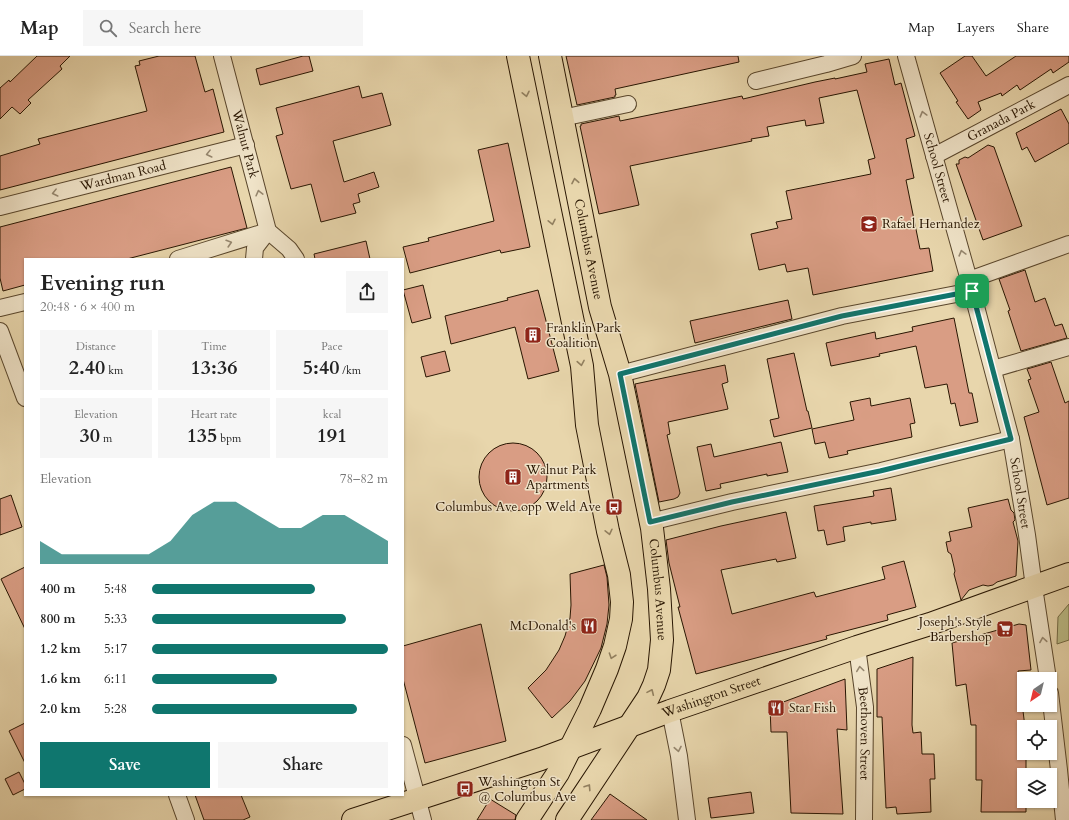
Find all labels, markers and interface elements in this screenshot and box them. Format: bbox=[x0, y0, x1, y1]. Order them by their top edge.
search box bbox=[83, 10, 363, 46]
text: Map bbox=[20, 15, 59, 41]
icon: search bbox=[97, 17, 119, 39]
text: Search here bbox=[129, 18, 201, 38]
text: Map bbox=[908, 18, 935, 37]
text: Layers bbox=[957, 18, 995, 37]
text: Share bbox=[1017, 18, 1049, 37]
one-way arrow bbox=[521, 91, 530, 97]
street label: Granada Park bbox=[964, 95, 1039, 146]
street label: Walnut Park bbox=[227, 107, 263, 180]
one-way arrow bbox=[919, 111, 927, 117]
street label: School Street bbox=[919, 131, 956, 205]
one-way arrow bbox=[205, 149, 212, 158]
street label: Wardman Road bbox=[77, 156, 168, 196]
one-way arrow bbox=[571, 178, 579, 184]
one-way arrow bbox=[52, 188, 59, 196]
one-way arrow bbox=[255, 190, 263, 196]
street label: Columbus Avenue bbox=[570, 197, 607, 301]
school or university icon: Rafael Hernandez bbox=[859, 214, 879, 234]
place label: Rafael Hernandez bbox=[882, 215, 980, 233]
one-way arrow bbox=[548, 218, 556, 225]
one-way arrow bbox=[225, 239, 232, 248]
one-way arrow bbox=[958, 249, 966, 256]
text: Evening run bbox=[40, 268, 165, 298]
button: share bbox=[346, 271, 388, 313]
pin bbox=[955, 274, 989, 308]
icon: arrive bbox=[961, 280, 983, 302]
text: 20:48 · 6 × 400 m bbox=[40, 298, 135, 316]
place label: Franklin Park Coalition bbox=[546, 319, 621, 352]
building icon: Franklin Park Coalition bbox=[523, 325, 543, 345]
text: Distance bbox=[76, 339, 116, 354]
text: Time bbox=[201, 339, 227, 354]
text: Pace bbox=[321, 339, 343, 354]
text: 2.40 bbox=[69, 354, 105, 381]
text: 13:36 bbox=[191, 354, 237, 381]
text: 5:40 bbox=[303, 354, 339, 381]
one-way arrow bbox=[576, 360, 585, 366]
text: km bbox=[105, 363, 123, 378]
text: /km bbox=[339, 363, 361, 378]
text: Elevation bbox=[74, 407, 118, 422]
text: Heart rate bbox=[191, 407, 237, 422]
text: kcal bbox=[323, 407, 341, 422]
text: 30 bbox=[80, 422, 100, 449]
text: 135 bbox=[187, 422, 217, 449]
text: 191 bbox=[317, 422, 347, 449]
text: m bbox=[100, 431, 112, 446]
text: bpm bbox=[217, 431, 241, 446]
street label: School Street bbox=[1005, 456, 1035, 530]
place label: Walnut Park Apartments bbox=[525, 461, 596, 494]
building icon: Walnut Park Apartments bbox=[503, 467, 523, 487]
text: Elevation bbox=[40, 470, 92, 488]
text: 78–82 m bbox=[340, 470, 388, 488]
bus stop icon: Columbus Ave opp Weld Ave bbox=[604, 497, 624, 517]
place label: Columbus Ave opp Weld Ave bbox=[435, 498, 601, 516]
one-way arrow bbox=[604, 529, 612, 535]
street label: Columbus Avenue bbox=[644, 537, 671, 641]
text: 400 m bbox=[40, 580, 75, 598]
text: 5:48 bbox=[104, 580, 127, 598]
text: 800 m bbox=[40, 610, 75, 628]
text: 5:33 bbox=[104, 610, 127, 628]
place label: Joseph's Style Barbershop bbox=[917, 613, 992, 646]
restaurant icon: McDonald's bbox=[579, 616, 599, 636]
place label: McDonald's bbox=[510, 617, 576, 635]
supermarket icon: Joseph's Style Barbershop bbox=[995, 619, 1015, 639]
one-way arrow bbox=[1039, 637, 1047, 643]
text: 1.2 km bbox=[40, 640, 81, 658]
text: 5:17 bbox=[104, 640, 127, 658]
one-way arrow bbox=[608, 653, 617, 660]
one-way arrow bbox=[856, 666, 865, 672]
text: 1.6 km bbox=[40, 670, 81, 688]
text: 6:11 bbox=[104, 670, 127, 688]
street label: Washington Street bbox=[659, 672, 763, 723]
north arrow bbox=[1017, 672, 1057, 712]
map controls bbox=[1017, 672, 1057, 808]
street label: Beethoven Street bbox=[853, 686, 874, 780]
one-way arrow bbox=[646, 689, 654, 697]
restaurant icon: Star Fish bbox=[766, 698, 786, 718]
place label: Star Fish bbox=[789, 699, 836, 717]
text: 2.0 km bbox=[40, 700, 81, 718]
text: 5:28 bbox=[104, 700, 127, 718]
button: locate bbox=[1017, 720, 1057, 760]
button: Save bbox=[40, 742, 210, 788]
button: Share bbox=[218, 742, 388, 788]
one-way arrow bbox=[673, 746, 681, 752]
button: layers bbox=[1017, 768, 1057, 808]
place label: Washington St @ Columbus Ave bbox=[477, 773, 576, 806]
bus stop icon: Washington St @ Columbus Ave bbox=[455, 779, 475, 799]
one-way arrow bbox=[583, 784, 591, 791]

